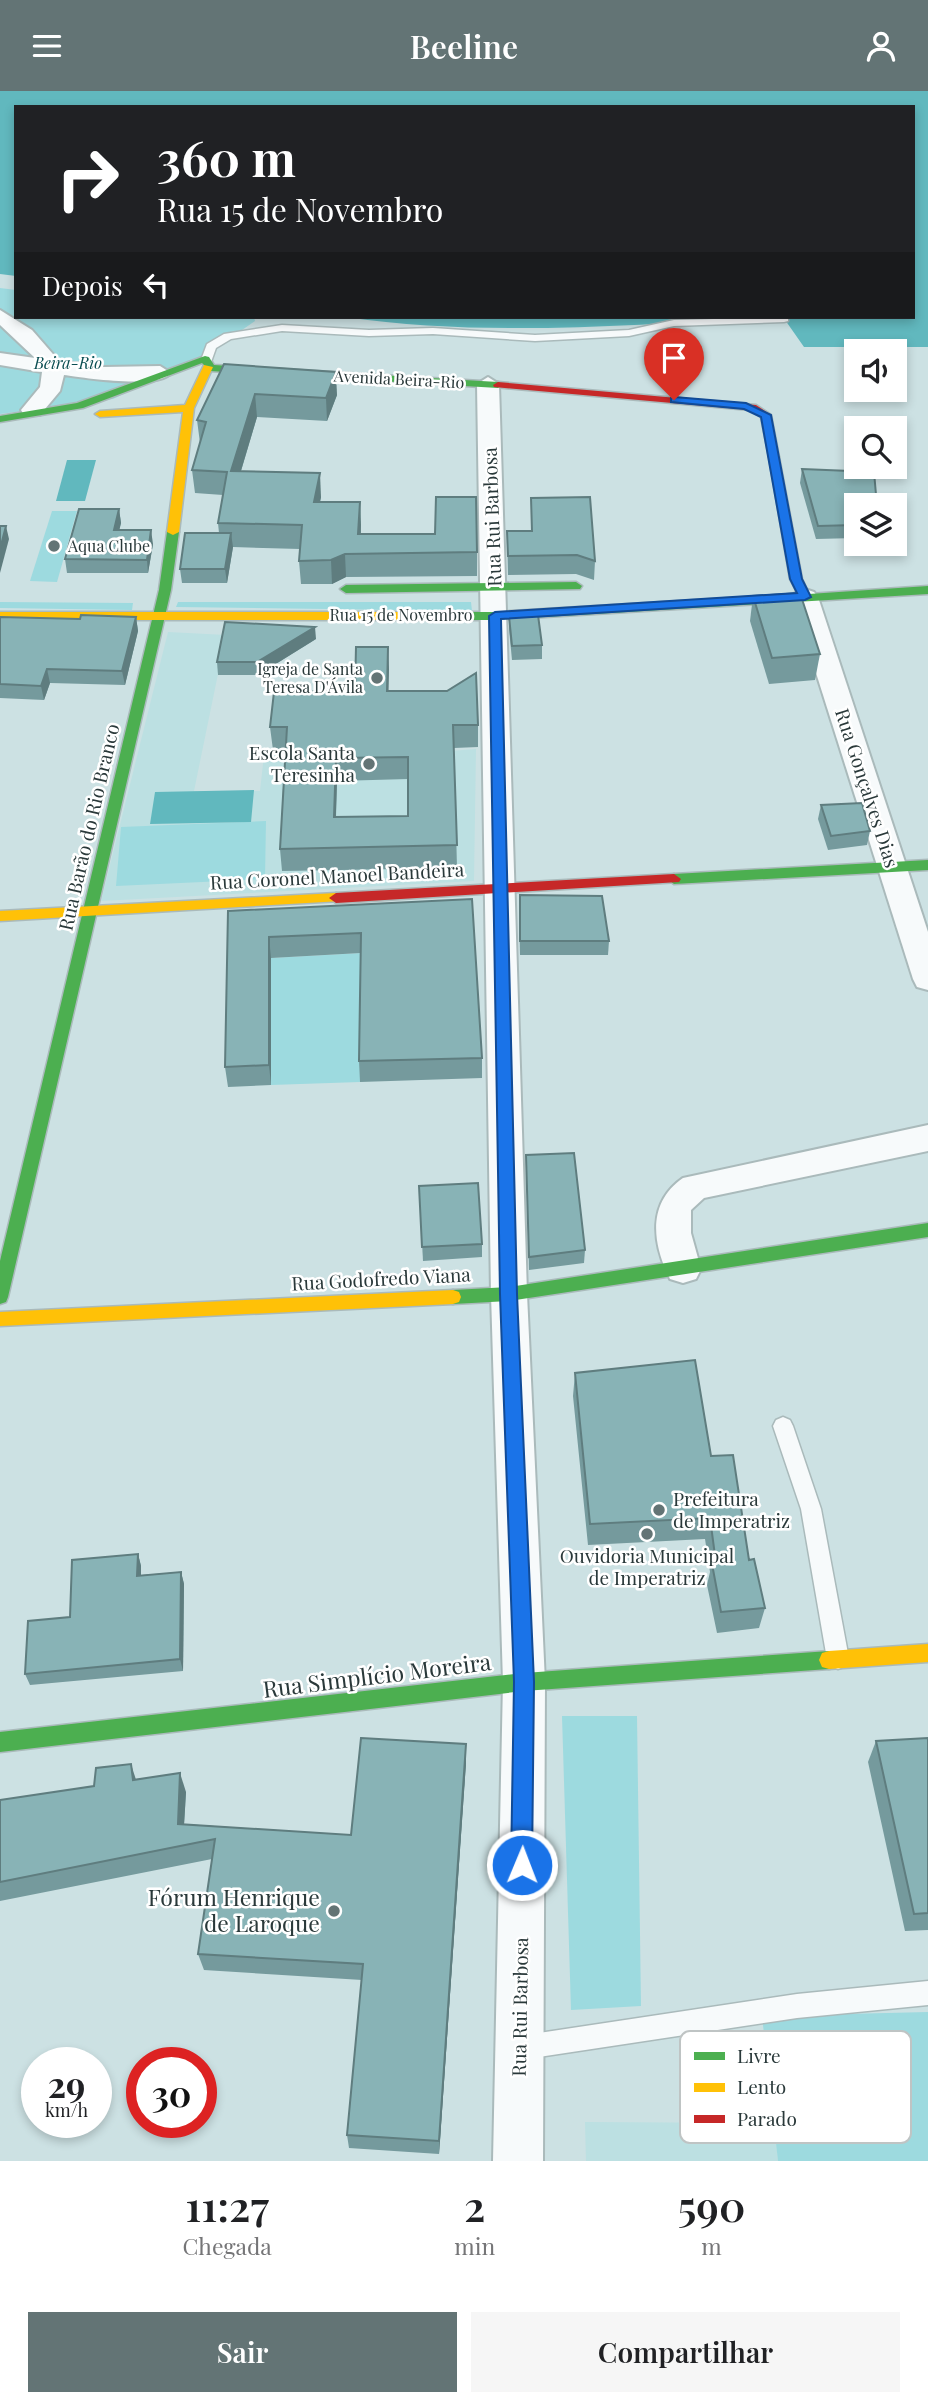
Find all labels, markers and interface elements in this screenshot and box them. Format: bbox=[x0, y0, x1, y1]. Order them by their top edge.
text: Beeline bbox=[410, 24, 518, 67]
icon: menu bbox=[28, 27, 66, 65]
icon: person bbox=[862, 27, 900, 65]
text: 360 m bbox=[157, 124, 296, 189]
icon: right bbox=[42, 133, 133, 224]
text: Rua 15 de Novembro bbox=[157, 187, 443, 230]
icon: left bbox=[137, 266, 175, 304]
text: Depois bbox=[42, 268, 123, 303]
pin bbox=[644, 328, 704, 400]
icon: arrive bbox=[655, 339, 693, 377]
map controls bbox=[844, 339, 907, 556]
button: sound bbox=[844, 339, 907, 402]
park label: Beira-Rio bbox=[33, 352, 102, 373]
street label: Avenida Beira-Rio bbox=[332, 365, 465, 392]
button: search bbox=[844, 416, 907, 479]
street label: Rua Rui Barbosa bbox=[476, 446, 506, 587]
button: layers bbox=[844, 493, 907, 556]
place label: Aqua Clube bbox=[67, 535, 150, 556]
marker: Aqua Clube bbox=[46, 538, 62, 554]
street label: Rua 15 de Novembro bbox=[329, 604, 473, 625]
place label: Igreja de Santa Teresa D'Ávila bbox=[257, 658, 363, 697]
marker: Igreja de Santa Teresa D'Ávila bbox=[369, 670, 385, 686]
street label: Rua Gonçalves Dias bbox=[830, 705, 906, 871]
street label: Rua Barão do Rio Branco bbox=[52, 721, 124, 933]
place label: Escola Santa Teresinha bbox=[249, 739, 356, 787]
marker: Escola Santa Teresinha bbox=[361, 756, 377, 772]
street label: Rua Coronel Manoel Bandeira bbox=[209, 855, 465, 895]
street label: Rua Godofredo Viana bbox=[291, 1260, 472, 1296]
place label: Prefeitura de Imperatriz bbox=[673, 1485, 790, 1533]
marker: Prefeitura de Imperatriz bbox=[651, 1502, 667, 1518]
marker: Ouvidoria Municipal de Imperatriz bbox=[639, 1526, 655, 1542]
place label: Ouvidoria Municipal de Imperatriz bbox=[560, 1542, 735, 1590]
street label: Rua Simplício Moreira bbox=[261, 1645, 493, 1704]
position arrow bbox=[485, 1828, 559, 1902]
place label: Fórum Henrique de Laroque bbox=[148, 1881, 320, 1938]
marker: Fórum Henrique de Laroque bbox=[326, 1903, 342, 1919]
street label: Rua Rui Barbosa bbox=[505, 1937, 533, 2077]
legend bbox=[680, 2031, 911, 2143]
text: Livre bbox=[737, 2042, 781, 2068]
speed limit sign: 30 bbox=[126, 2047, 217, 2138]
text: 29 bbox=[48, 2060, 85, 2107]
text: Lento bbox=[737, 2073, 786, 2099]
text: km/h bbox=[45, 2098, 88, 2122]
text: Parado bbox=[737, 2105, 797, 2131]
text: 11:27 bbox=[185, 2177, 269, 2233]
text: 2 bbox=[464, 2177, 485, 2233]
text: 590 bbox=[678, 2177, 745, 2233]
text: Chegada bbox=[183, 2230, 272, 2261]
text: min bbox=[454, 2230, 495, 2261]
text: m bbox=[701, 2230, 722, 2261]
button: Sair bbox=[28, 2312, 457, 2392]
button: Compartilhar bbox=[471, 2312, 900, 2392]

